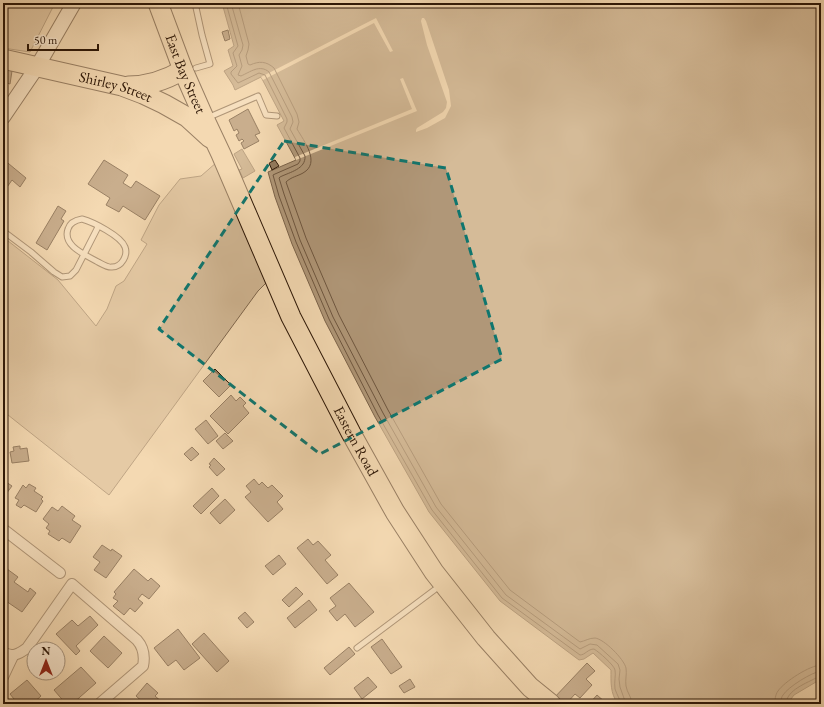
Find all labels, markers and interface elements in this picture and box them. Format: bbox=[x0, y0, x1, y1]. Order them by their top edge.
scale bar bbox=[28, 26, 98, 52]
street label: East Bay Street bbox=[161, 31, 211, 116]
text: 50 m bbox=[34, 32, 58, 48]
street label: Shirley Street bbox=[77, 67, 156, 106]
street label: Eastern Road bbox=[330, 402, 383, 479]
north arrow bbox=[26, 641, 66, 681]
text: N bbox=[42, 644, 51, 658]

